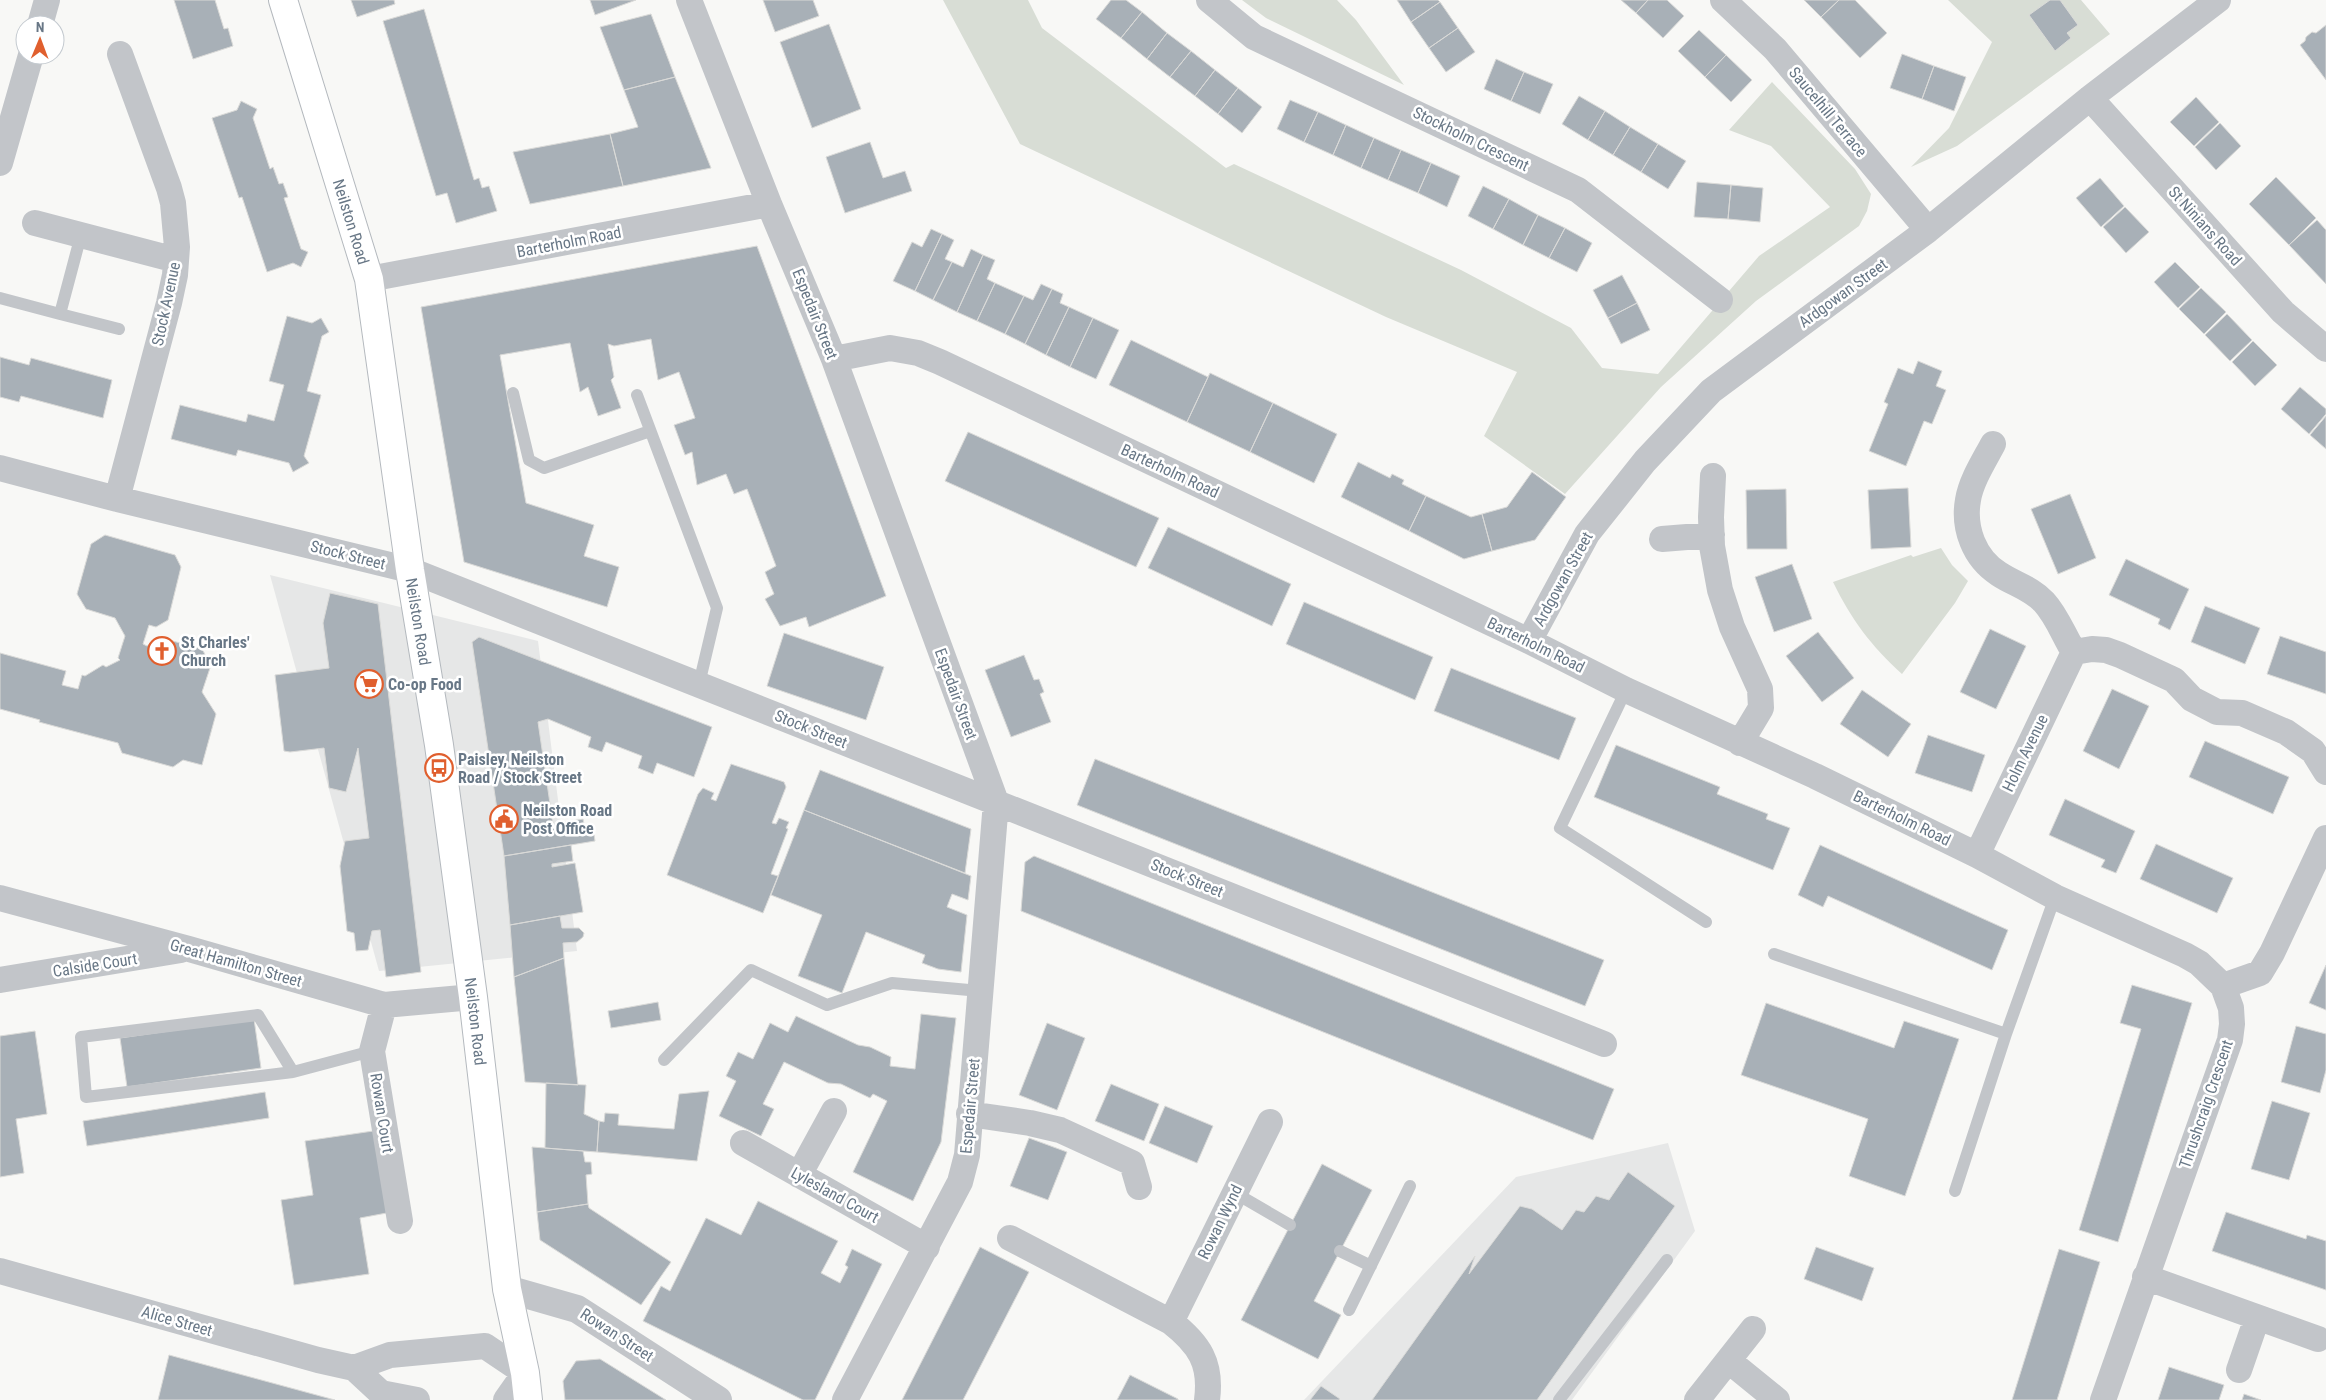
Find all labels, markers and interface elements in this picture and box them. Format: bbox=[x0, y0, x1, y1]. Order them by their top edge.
north arrow bbox=[15, 15, 65, 65]
text: N bbox=[36, 19, 45, 35]
street label: Saucelhill Terrace bbox=[1785, 63, 1871, 161]
street label: Stockholm Crescent bbox=[1410, 103, 1532, 175]
street label: Neilston Road bbox=[329, 177, 373, 267]
street label: St Ninians Road bbox=[2164, 182, 2246, 270]
street label: Barterholm Road bbox=[515, 223, 623, 261]
street label: Ardgowan Street bbox=[1795, 254, 1891, 331]
street label: Stock Avenue bbox=[148, 260, 184, 348]
street label: Espedair Street bbox=[788, 266, 842, 362]
street label: Barterholm Road bbox=[1118, 440, 1222, 502]
street label: Ardgowan Street bbox=[1529, 528, 1597, 629]
street label: Stock Street bbox=[309, 537, 388, 574]
street label: Neilston Road bbox=[402, 576, 435, 667]
street label: Barterholm Road bbox=[1484, 613, 1588, 677]
place label: St Charles' Church bbox=[181, 633, 250, 670]
church icon: St Charles' Church bbox=[147, 636, 177, 666]
street label: Espedair Street bbox=[931, 646, 981, 743]
supermarket icon: Co-op Food bbox=[354, 669, 384, 699]
place label: Co-op Food bbox=[388, 675, 462, 694]
street label: Stock Street bbox=[772, 706, 850, 752]
street label: Holm Avenue bbox=[1998, 711, 2052, 795]
place label: Paisley, Neilston Road / Stock Street bbox=[458, 750, 582, 787]
bus stop icon: Paisley, Neilston Road / Stock Street bbox=[424, 753, 454, 783]
street label: Barterholm Road bbox=[1850, 786, 1954, 850]
place label: Neilston Road Post Office bbox=[523, 801, 612, 838]
public building icon: Neilston Road Post Office bbox=[489, 804, 519, 834]
street label: Stock Street bbox=[1148, 855, 1226, 901]
street label: Great Hamilton Street bbox=[168, 935, 304, 991]
street label: Calside Court bbox=[51, 949, 139, 981]
street label: Neilston Road bbox=[461, 976, 490, 1066]
street label: Thrushcraig Crescent bbox=[2175, 1037, 2237, 1171]
street label: Espedair Street bbox=[956, 1057, 984, 1155]
street label: Rowan Court bbox=[366, 1072, 398, 1155]
street label: Lylesland Court bbox=[788, 1163, 882, 1227]
street label: Rowan Wynd bbox=[1194, 1182, 1246, 1262]
street label: Alice Street bbox=[139, 1302, 215, 1340]
street label: Rowan Street bbox=[577, 1304, 657, 1366]

